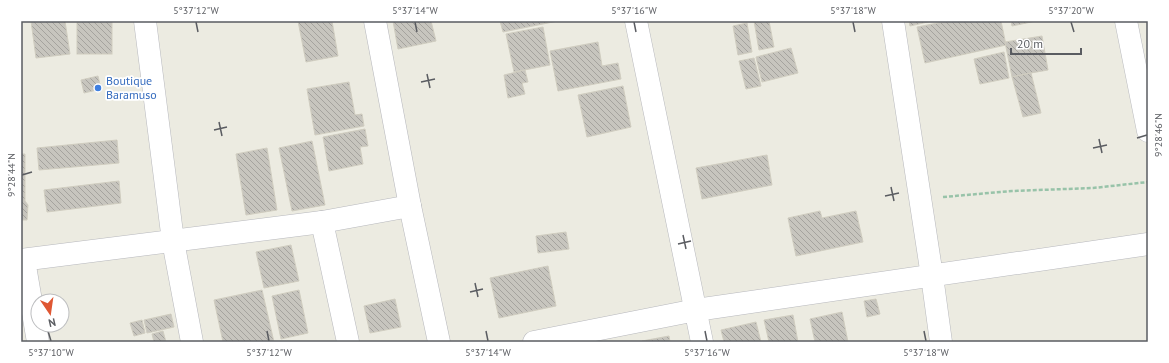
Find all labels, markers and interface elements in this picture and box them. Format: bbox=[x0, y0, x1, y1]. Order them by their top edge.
text: 5°37'12"W bbox=[173, 4, 220, 17]
text: 5°37'14"W bbox=[392, 4, 439, 17]
text: 5°37'16"W bbox=[611, 4, 658, 17]
text: 5°37'18"W bbox=[830, 4, 877, 17]
text: 5°37'20"W bbox=[1048, 4, 1095, 17]
scale bar bbox=[1011, 30, 1081, 56]
text: 20 m bbox=[1017, 36, 1043, 51]
place label: Boutique Baramuso bbox=[106, 73, 157, 102]
marker: Boutique Baramuso bbox=[93, 83, 103, 93]
text: 9°28'46"N bbox=[1152, 113, 1165, 157]
text: 9°28'44"N bbox=[5, 153, 18, 197]
north arrow bbox=[30, 293, 70, 333]
text: N bbox=[47, 315, 57, 330]
text: 5°37'10"W bbox=[28, 346, 75, 359]
text: 5°37'12"W bbox=[246, 346, 293, 359]
text: 5°37'14"W bbox=[465, 346, 512, 359]
text: 5°37'16"W bbox=[684, 346, 731, 359]
text: 5°37'18"W bbox=[903, 346, 950, 359]

